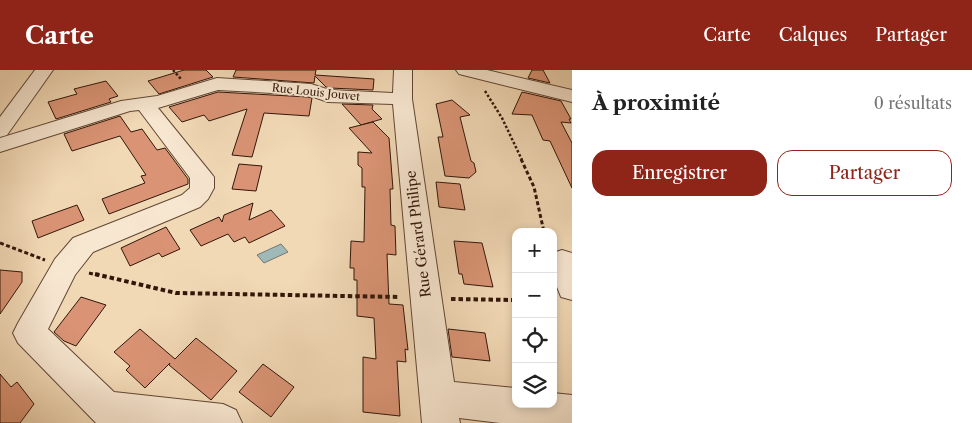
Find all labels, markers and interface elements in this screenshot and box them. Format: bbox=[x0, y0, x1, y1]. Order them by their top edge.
text: Carte bbox=[25, 21, 94, 50]
text: Carte bbox=[703, 24, 751, 46]
text: Calques bbox=[779, 24, 847, 46]
text: Partager bbox=[875, 24, 947, 46]
street label: Rue Louis Jouvet bbox=[271, 80, 361, 104]
text: À proximité bbox=[592, 90, 720, 115]
text: 0 résultats bbox=[874, 93, 952, 113]
button: Enregistrer bbox=[592, 150, 767, 196]
button: Partager bbox=[777, 150, 952, 196]
street label: Rue Gérard Philipe bbox=[401, 169, 435, 299]
map controls bbox=[512, 228, 557, 408]
button: + bbox=[512, 228, 557, 273]
button: − bbox=[512, 273, 557, 318]
button: locate bbox=[512, 318, 557, 363]
button: layers bbox=[512, 363, 557, 408]

